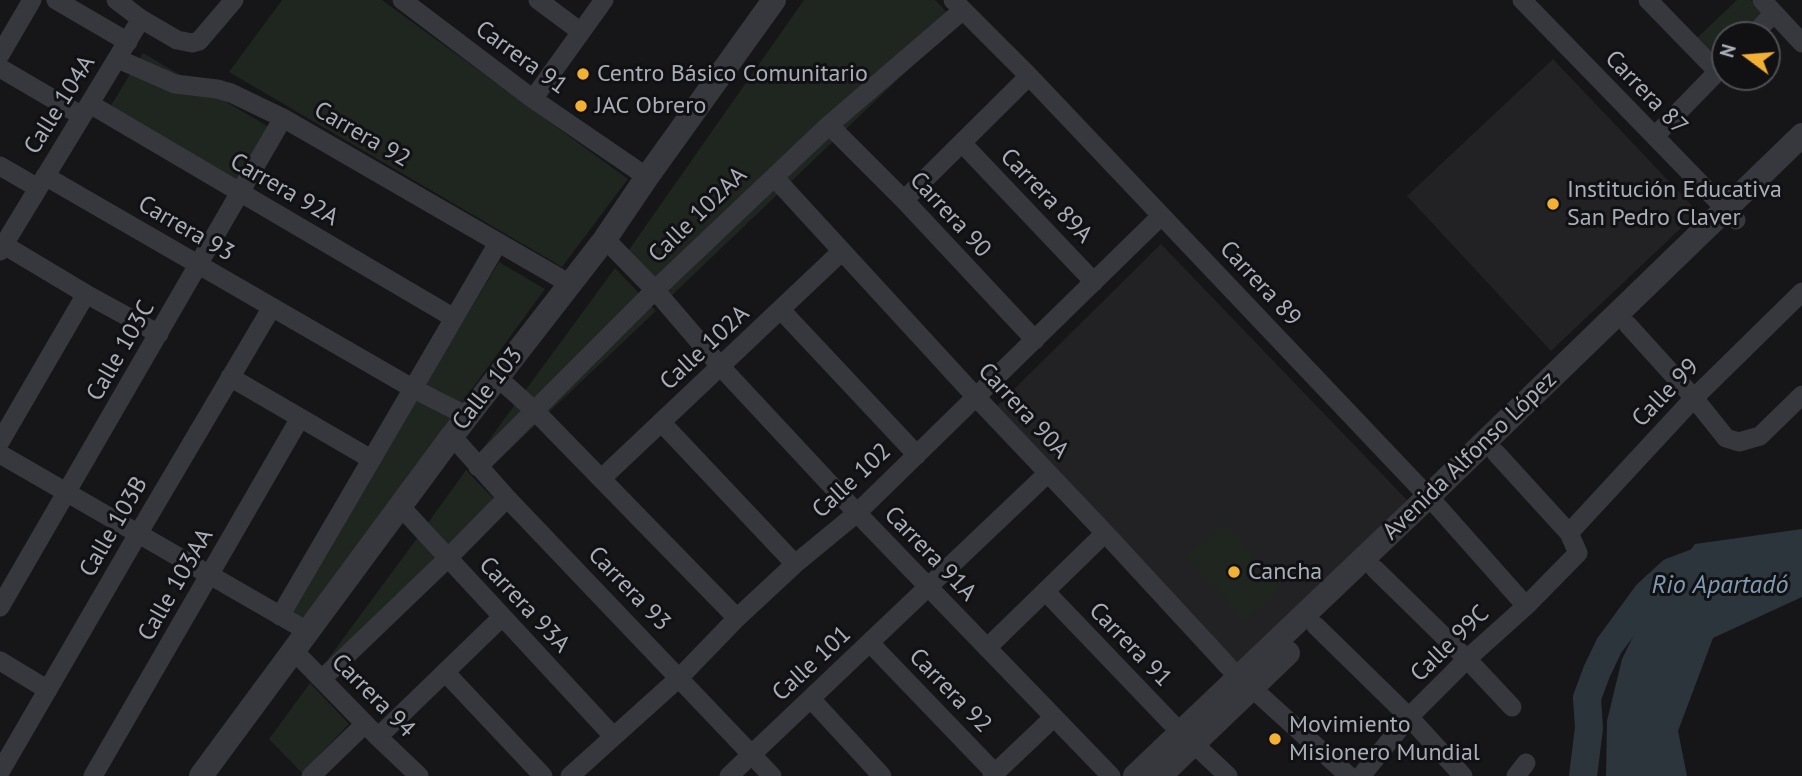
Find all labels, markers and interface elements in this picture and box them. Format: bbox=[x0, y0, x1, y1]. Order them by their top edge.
street label: Carrera 91 bbox=[470, 15, 572, 101]
north arrow bbox=[1711, 21, 1781, 91]
text: N bbox=[1714, 41, 1741, 60]
street label: Carrera 87 bbox=[1599, 45, 1693, 141]
street label: Calle 104A bbox=[18, 50, 102, 160]
place label: Centro Básico Comunitario bbox=[597, 60, 868, 88]
marker: Centro Básico Comunitario bbox=[575, 66, 591, 82]
place label: JAC Obrero bbox=[595, 92, 706, 120]
street label: Carrera 92 bbox=[309, 96, 415, 174]
marker: JAC Obrero bbox=[573, 98, 589, 114]
street label: Carrera 89A bbox=[994, 143, 1098, 249]
street label: Carrera 92A bbox=[225, 147, 343, 233]
street label: Calle 102AA bbox=[643, 161, 753, 269]
street label: Carrera 90 bbox=[903, 166, 997, 264]
place label: Institución Educativa San Pedro Claver bbox=[1567, 176, 1782, 232]
street label: Carrera 93 bbox=[133, 190, 239, 268]
marker: Institución Educativa San Pedro Claver bbox=[1545, 196, 1561, 212]
street label: Carrera 89 bbox=[1213, 235, 1307, 333]
street label: Calle 103C bbox=[81, 296, 161, 406]
street label: Calle 102A bbox=[655, 300, 755, 396]
street label: Calle 103 bbox=[447, 342, 529, 436]
street label: Calle 99 bbox=[1626, 353, 1706, 433]
street label: Carrera 90A bbox=[971, 357, 1075, 465]
street label: Avenida Alfonso López bbox=[1377, 365, 1563, 547]
street label: Calle 102 bbox=[807, 437, 897, 525]
street label: Calle 103B bbox=[74, 472, 154, 582]
street label: Carrera 91A bbox=[878, 501, 982, 607]
street label: Calle 103AA bbox=[132, 524, 220, 646]
street label: Carrera 93 bbox=[582, 541, 676, 637]
street label: Carrera 93A bbox=[472, 551, 576, 659]
place label: Cancha bbox=[1248, 558, 1322, 586]
marker: Cancha bbox=[1226, 564, 1242, 580]
water label: Rio Apartadó bbox=[1652, 570, 1788, 602]
street label: Carrera 91 bbox=[1083, 597, 1177, 693]
street label: Calle 99C bbox=[1405, 600, 1495, 688]
street label: Calle 101 bbox=[767, 620, 857, 708]
street label: Carrera 92 bbox=[903, 643, 997, 739]
street label: Carrera 94 bbox=[325, 648, 421, 744]
place label: Movimiento Misionero Mundial bbox=[1289, 711, 1480, 767]
marker: Movimiento Misionero Mundial bbox=[1267, 731, 1283, 747]

